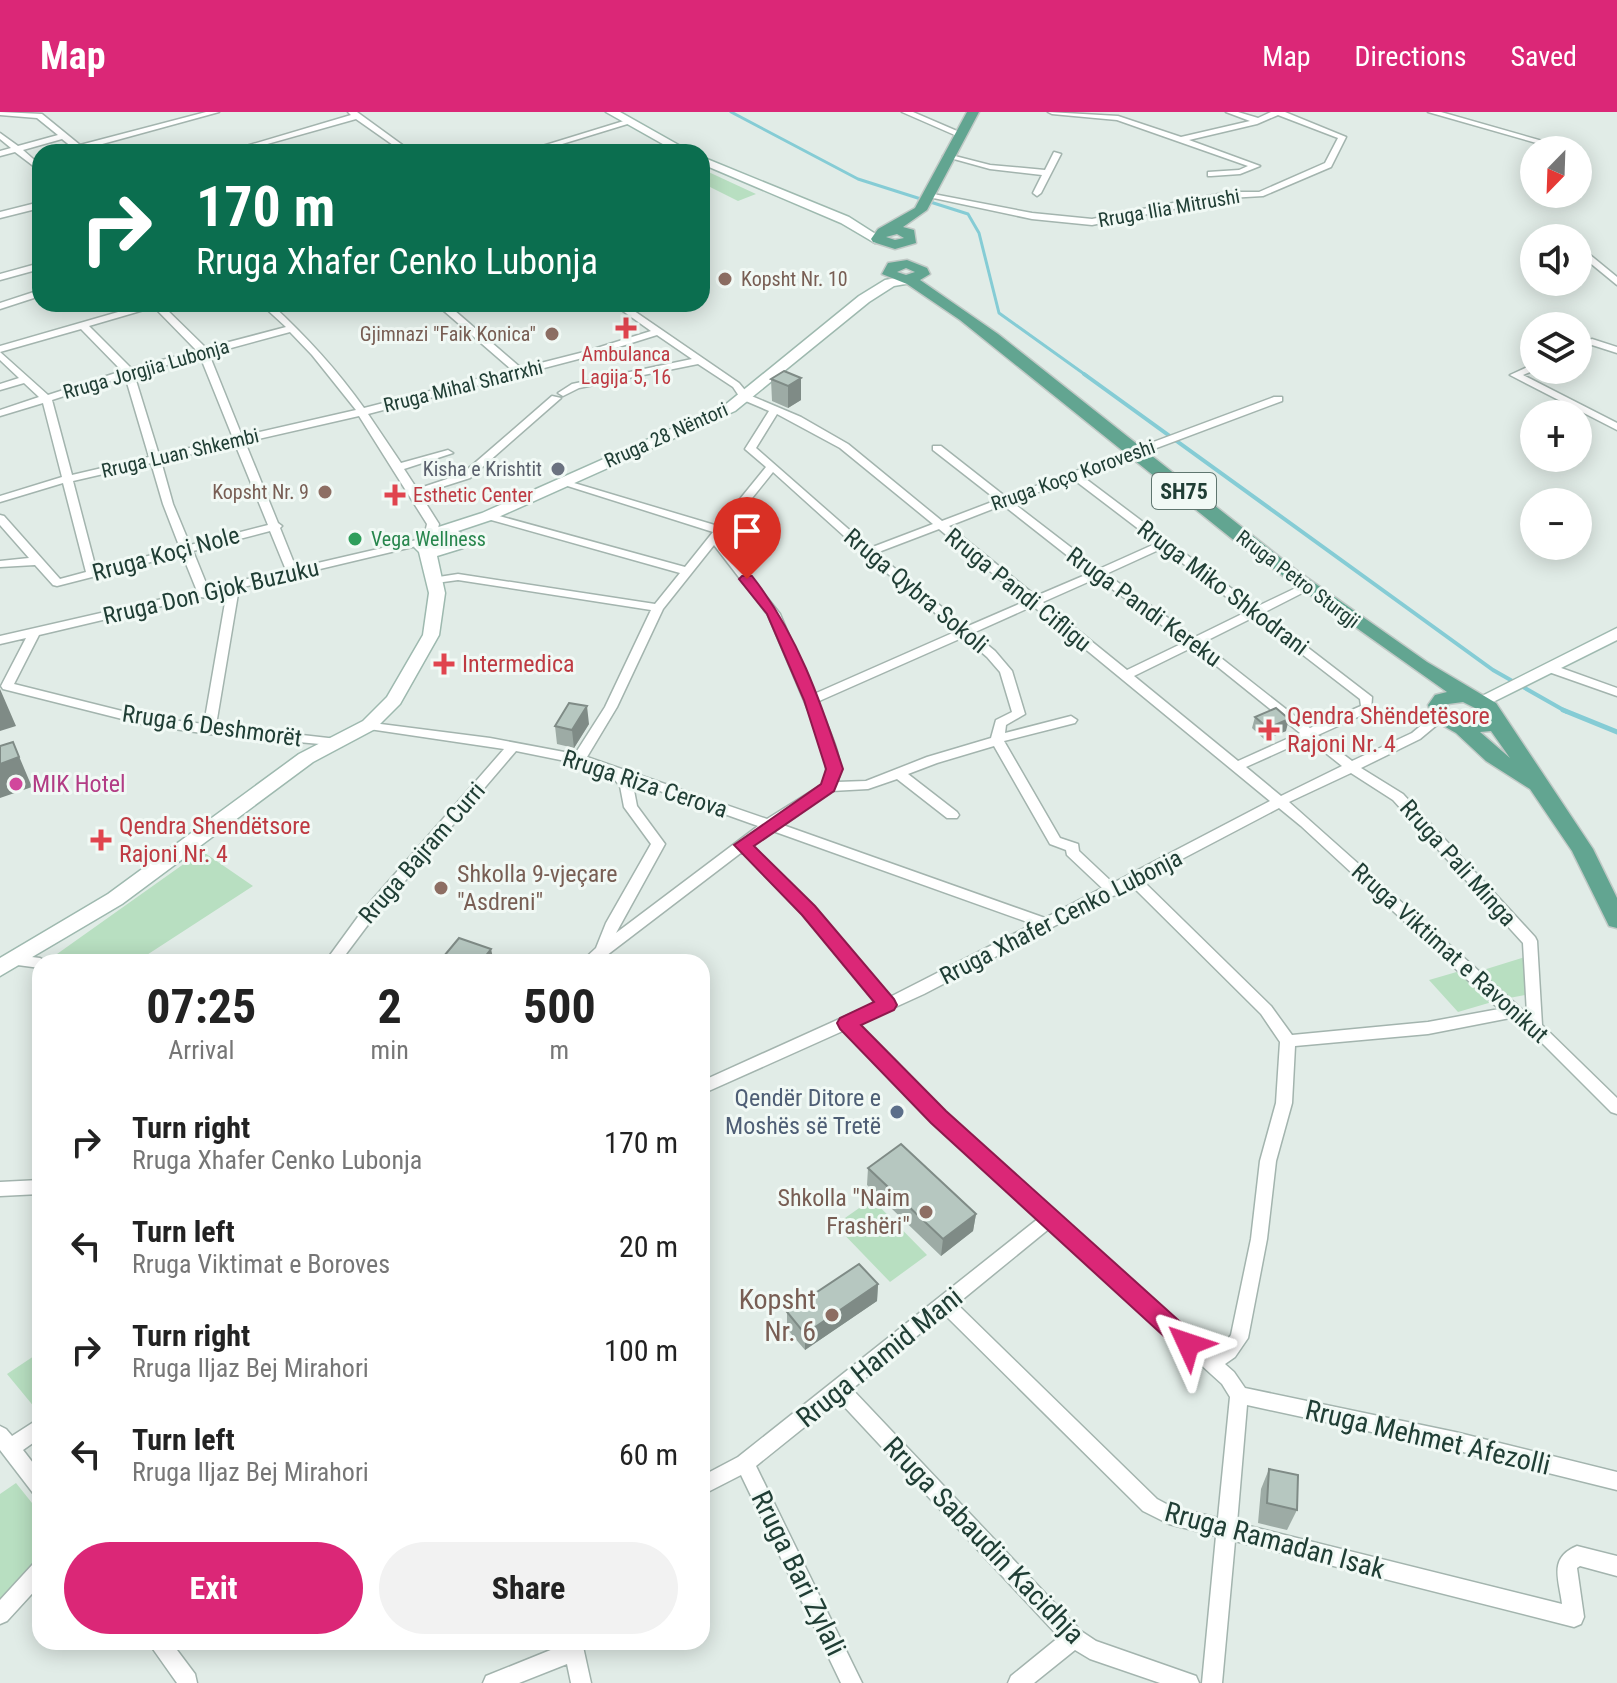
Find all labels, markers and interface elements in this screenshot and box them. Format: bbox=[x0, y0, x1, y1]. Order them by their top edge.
text: Map bbox=[40, 34, 106, 78]
text: Map bbox=[1262, 40, 1311, 73]
text: Directions bbox=[1355, 40, 1466, 73]
text: Saved bbox=[1510, 40, 1577, 73]
north arrow bbox=[1520, 136, 1592, 208]
map controls bbox=[1520, 136, 1592, 560]
text: 170 m bbox=[196, 174, 335, 240]
icon: right bbox=[64, 176, 168, 280]
street label: Rruga Ilia Mitrushi bbox=[1096, 184, 1242, 232]
button: sound bbox=[1520, 224, 1592, 296]
text: Rruga Xhafer Cenko Lubonja bbox=[196, 241, 598, 283]
place label: Kopsht Nr. 10 bbox=[741, 267, 848, 291]
marker: Kopsht Nr. 10 bbox=[716, 270, 734, 288]
button: layers bbox=[1520, 312, 1592, 384]
marker: Ambulanca Lagija 5, 16 bbox=[615, 317, 637, 339]
place label: Gjimnazi "Faik Konica" bbox=[360, 322, 536, 346]
marker: Gjimnazi "Faik Konica" bbox=[543, 325, 561, 343]
street label: Rruga Jorgjia Lubonja bbox=[60, 334, 232, 404]
place label: Ambulanca Lagija 5, 16 bbox=[581, 342, 671, 389]
street label: Rruga Mihal Sharrxhi bbox=[381, 355, 545, 417]
street label: Rruga 28 Nëntori bbox=[601, 397, 731, 473]
button: + bbox=[1520, 400, 1592, 472]
street label: Rruga Luan Shkembi bbox=[99, 423, 261, 483]
street label: Rruga Koço Koroveshi bbox=[988, 434, 1158, 516]
place label: Kisha e Krishtit bbox=[423, 457, 542, 481]
marker: Kisha e Krishtit bbox=[549, 460, 567, 478]
road number: SH75 bbox=[1152, 473, 1216, 509]
place label: Kopsht Nr. 9 bbox=[212, 480, 309, 504]
marker: Kopsht Nr. 9 bbox=[316, 483, 334, 501]
place label: Esthetic Center bbox=[413, 483, 533, 507]
marker: Esthetic Center bbox=[384, 484, 406, 506]
button: − bbox=[1520, 488, 1592, 560]
pin bbox=[713, 497, 781, 579]
icon: arrive bbox=[725, 509, 769, 553]
street label: Rruga Miko Shkodrani bbox=[1132, 515, 1314, 661]
street label: Rruga Koçi Nole bbox=[89, 521, 243, 587]
street label: Rruga Qybra Sokoli bbox=[838, 523, 994, 659]
street label: Rruga Pandi Cifligu bbox=[939, 523, 1097, 657]
street label: Rruga Petro Sturgji bbox=[1232, 525, 1364, 633]
place label: Vega Wellness bbox=[371, 527, 486, 551]
marker: Vega Wellness bbox=[346, 530, 364, 548]
street label: Rruga Pandi Kereku bbox=[1061, 541, 1227, 673]
street label: Rruga Don Gjok Buzuku bbox=[100, 554, 322, 630]
place label: Intermedica bbox=[462, 650, 575, 678]
marker: Intermedica bbox=[433, 653, 455, 675]
street label: Rruga 6 Deshmorët bbox=[120, 700, 304, 752]
place label: Qendra Shëndetësore Rajoni Nr. 4 bbox=[1287, 702, 1490, 758]
marker: Qendra Shëndetësore Rajoni Nr. 4 bbox=[1258, 719, 1280, 741]
street label: Rruga Riza Cerova bbox=[559, 744, 731, 824]
place label: MIK Hotel bbox=[32, 770, 126, 798]
marker: MIK Hotel bbox=[7, 775, 25, 793]
street label: Rruga Bajram Curri bbox=[353, 777, 491, 929]
street label: Rruga Pali Minga bbox=[1394, 794, 1522, 932]
place label: Qendra Shendëtsore Rajoni Nr. 4 bbox=[119, 812, 311, 868]
marker: Qendra Shendëtsore Rajoni Nr. 4 bbox=[90, 829, 112, 851]
street label: Rruga Xhafer Cenko Lubonja bbox=[935, 844, 1187, 990]
street label: Rruga Viktimat e Ravonikut bbox=[1346, 857, 1554, 1049]
place label: Shkolla 9-vjeçare "Asdreni" bbox=[457, 860, 618, 916]
marker: Shkolla 9-vjeçare "Asdreni" bbox=[432, 879, 450, 897]
text: 07:25 bbox=[146, 978, 256, 1035]
text: 2 bbox=[378, 978, 402, 1035]
text: 500 bbox=[523, 978, 596, 1035]
text: Arrival bbox=[168, 1035, 234, 1065]
text: min bbox=[371, 1035, 409, 1065]
text: m bbox=[550, 1035, 569, 1065]
place label: Qendër Ditore e Moshës së Tretë bbox=[725, 1084, 881, 1140]
marker: Qendër Ditore e Moshës së Tretë bbox=[888, 1103, 906, 1121]
text: Turn right bbox=[132, 1110, 250, 1145]
icon: right bbox=[64, 1120, 108, 1164]
text: 170 m bbox=[604, 1125, 678, 1160]
text: Rruga Xhafer Cenko Lubonja bbox=[132, 1145, 422, 1175]
place label: Shkolla "Naim Frashëri" bbox=[777, 1184, 910, 1240]
marker: Shkolla "Naim Frashëri" bbox=[917, 1203, 935, 1221]
text: Turn left bbox=[132, 1214, 235, 1249]
icon: left bbox=[64, 1224, 108, 1268]
text: 20 m bbox=[619, 1229, 678, 1264]
text: Rruga Viktimat e Boroves bbox=[132, 1249, 390, 1279]
street label: Rruga Hamid Mani bbox=[790, 1280, 969, 1434]
place label: Kopsht Nr. 6 bbox=[739, 1283, 816, 1348]
position arrow bbox=[1146, 1302, 1230, 1386]
marker: Kopsht Nr. 6 bbox=[823, 1306, 841, 1324]
text: Turn right bbox=[132, 1318, 250, 1353]
icon: right bbox=[64, 1328, 108, 1372]
text: 100 m bbox=[604, 1333, 678, 1368]
text: Rruga Iljaz Bej Mirahori bbox=[132, 1353, 369, 1383]
street label: Rruga Mehmet Afezolli bbox=[1302, 1393, 1554, 1482]
text: Turn left bbox=[132, 1422, 235, 1457]
street label: Rruga Sabaudin Kacidhja bbox=[876, 1430, 1091, 1651]
icon: left bbox=[64, 1432, 108, 1476]
text: 60 m bbox=[619, 1437, 678, 1472]
text: Rruga Iljaz Bej Mirahori bbox=[132, 1457, 369, 1487]
street label: Rruga Bari Zylali bbox=[744, 1485, 853, 1661]
street label: Rruga Ramadan Isak bbox=[1161, 1495, 1389, 1586]
button: Exit bbox=[64, 1542, 363, 1634]
button: Share bbox=[379, 1542, 678, 1634]

